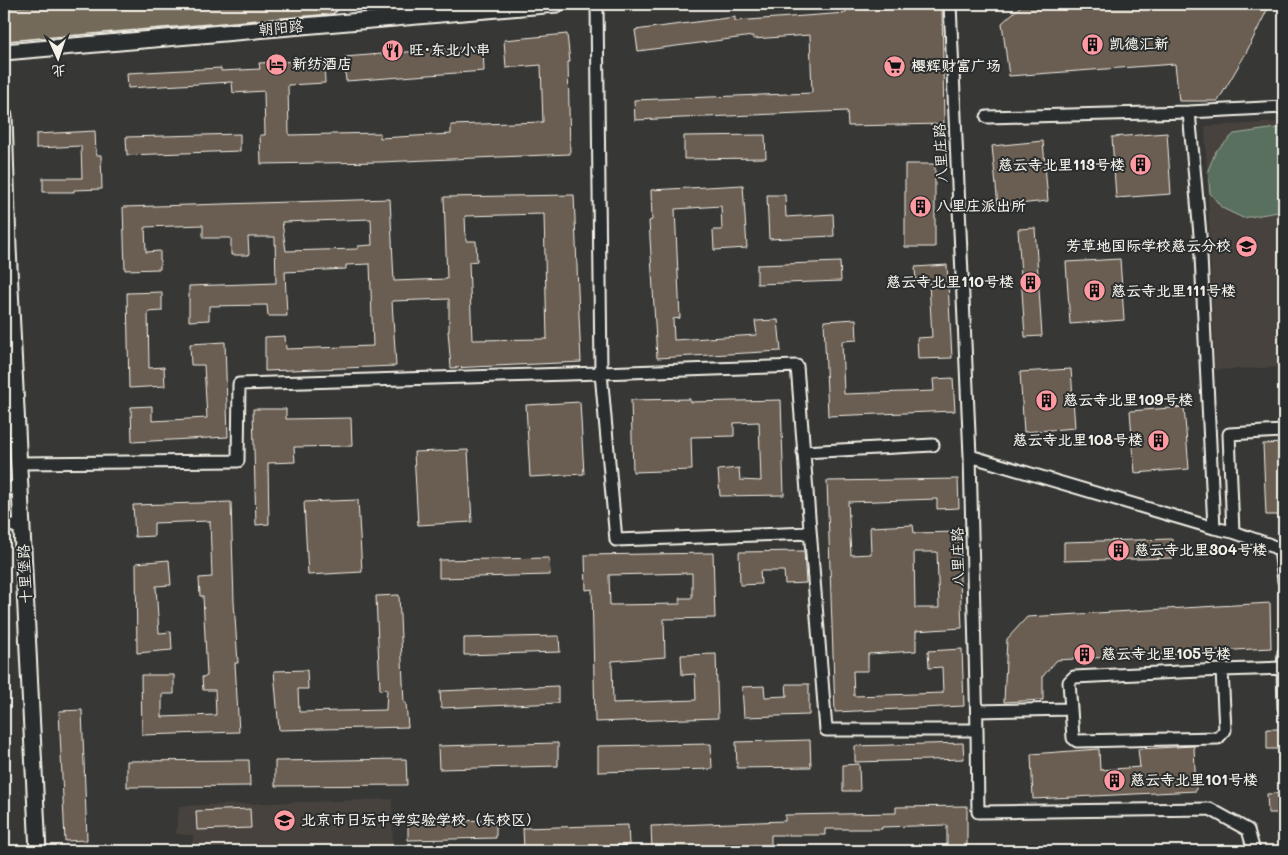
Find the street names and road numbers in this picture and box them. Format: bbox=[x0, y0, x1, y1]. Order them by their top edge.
street label: 朝阳路 bbox=[258, 15, 304, 39]
street label: 八里庄路 bbox=[928, 123, 952, 184]
street label: 八里庄路 bbox=[946, 527, 968, 587]
street label: 十里堡路 bbox=[12, 544, 36, 605]

